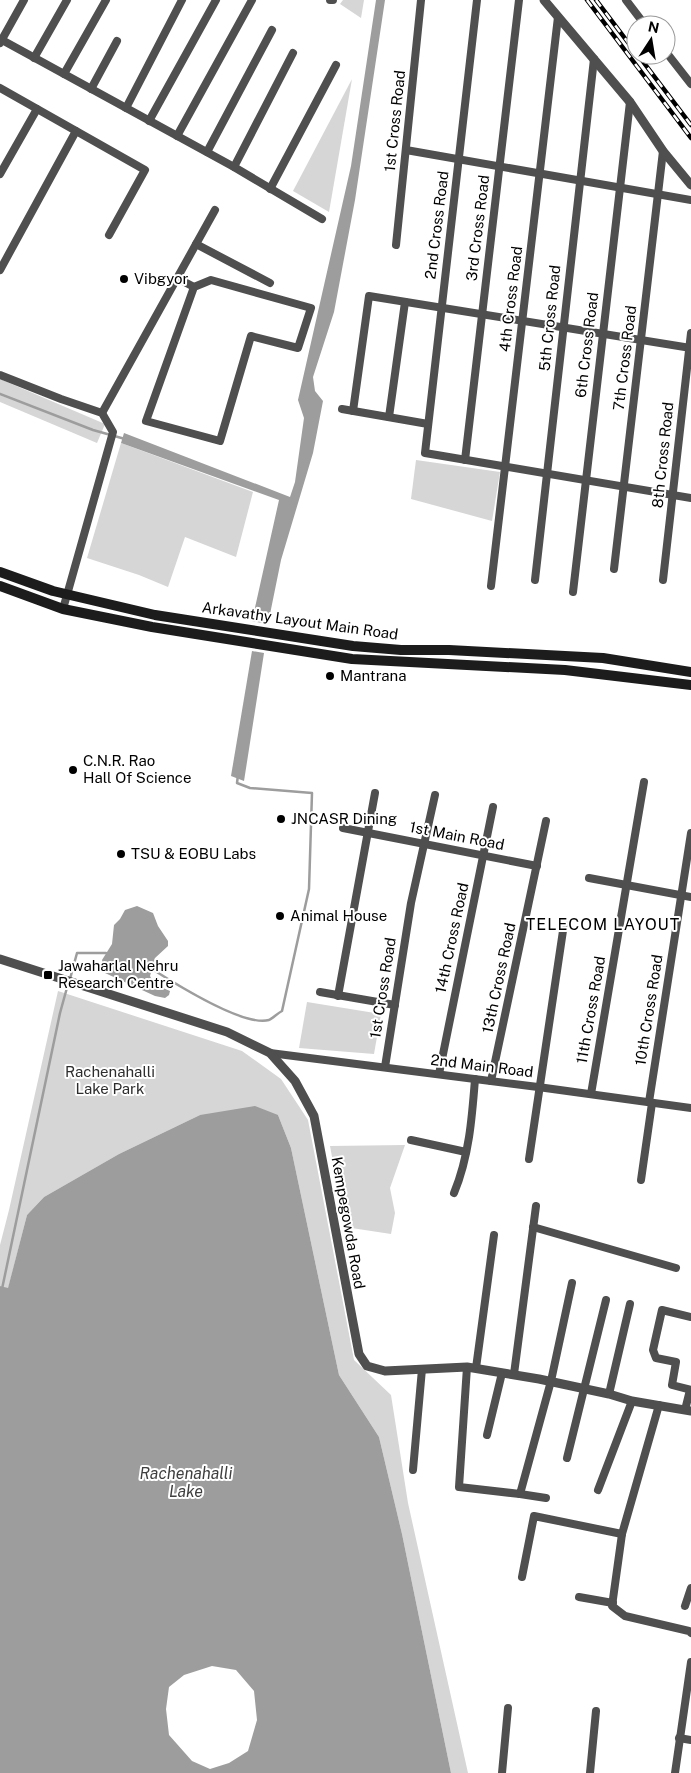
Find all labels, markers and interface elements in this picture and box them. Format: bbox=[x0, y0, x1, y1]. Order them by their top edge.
north arrow bbox=[626, 15, 676, 65]
text: N bbox=[647, 18, 661, 36]
street label: 1st Cross Road bbox=[381, 69, 408, 172]
street label: 2nd Cross Road bbox=[421, 170, 452, 280]
street label: 3rd Cross Road bbox=[463, 174, 492, 282]
street label: 4th Cross Road bbox=[496, 245, 525, 353]
street label: 5th Cross Road bbox=[535, 264, 564, 372]
place label: Vibgyor bbox=[134, 270, 188, 287]
marker: Vibgyor bbox=[118, 273, 130, 285]
street label: 6th Cross Road bbox=[572, 291, 601, 399]
street label: 7th Cross Road bbox=[610, 304, 639, 412]
street label: 8th Cross Road bbox=[648, 401, 677, 509]
street label: Arkavathy Layout Main Road bbox=[201, 598, 399, 643]
place label: Mantrana bbox=[340, 667, 407, 684]
marker: Mantrana bbox=[324, 670, 336, 682]
place label: C.N.R. Rao Hall Of Science bbox=[83, 752, 191, 786]
marker: C.N.R. Rao Hall Of Science bbox=[67, 764, 79, 776]
place label: JNCASR Dining bbox=[291, 810, 397, 827]
marker: JNCASR Dining bbox=[275, 813, 287, 825]
street label: 1st Main Road bbox=[408, 818, 506, 853]
place label: TSU & EOBU Labs bbox=[131, 845, 256, 862]
marker: TSU & EOBU Labs bbox=[115, 848, 127, 860]
street label: 14th Cross Road bbox=[432, 881, 472, 995]
place label: Animal House bbox=[290, 907, 387, 924]
marker: Animal House bbox=[274, 910, 286, 922]
district label: TELECOM LAYOUT bbox=[526, 915, 680, 934]
street label: 13th Cross Road bbox=[479, 921, 519, 1035]
street label: 1st Cross Road bbox=[366, 936, 399, 1040]
street label: 10th Cross Road bbox=[631, 953, 666, 1067]
street label: 11th Cross Road bbox=[573, 955, 608, 1065]
place label: Jawaharlal Nehru Research Centre bbox=[58, 957, 178, 991]
marker: Jawaharlal Nehru Research Centre bbox=[42, 969, 54, 981]
street label: 2nd Main Road bbox=[430, 1051, 534, 1080]
park label: Rachenahalli Lake Park bbox=[65, 1063, 155, 1097]
street label: Kempegowda Road bbox=[328, 1155, 369, 1290]
water label: Rachenahalli Lake bbox=[140, 1464, 232, 1501]

